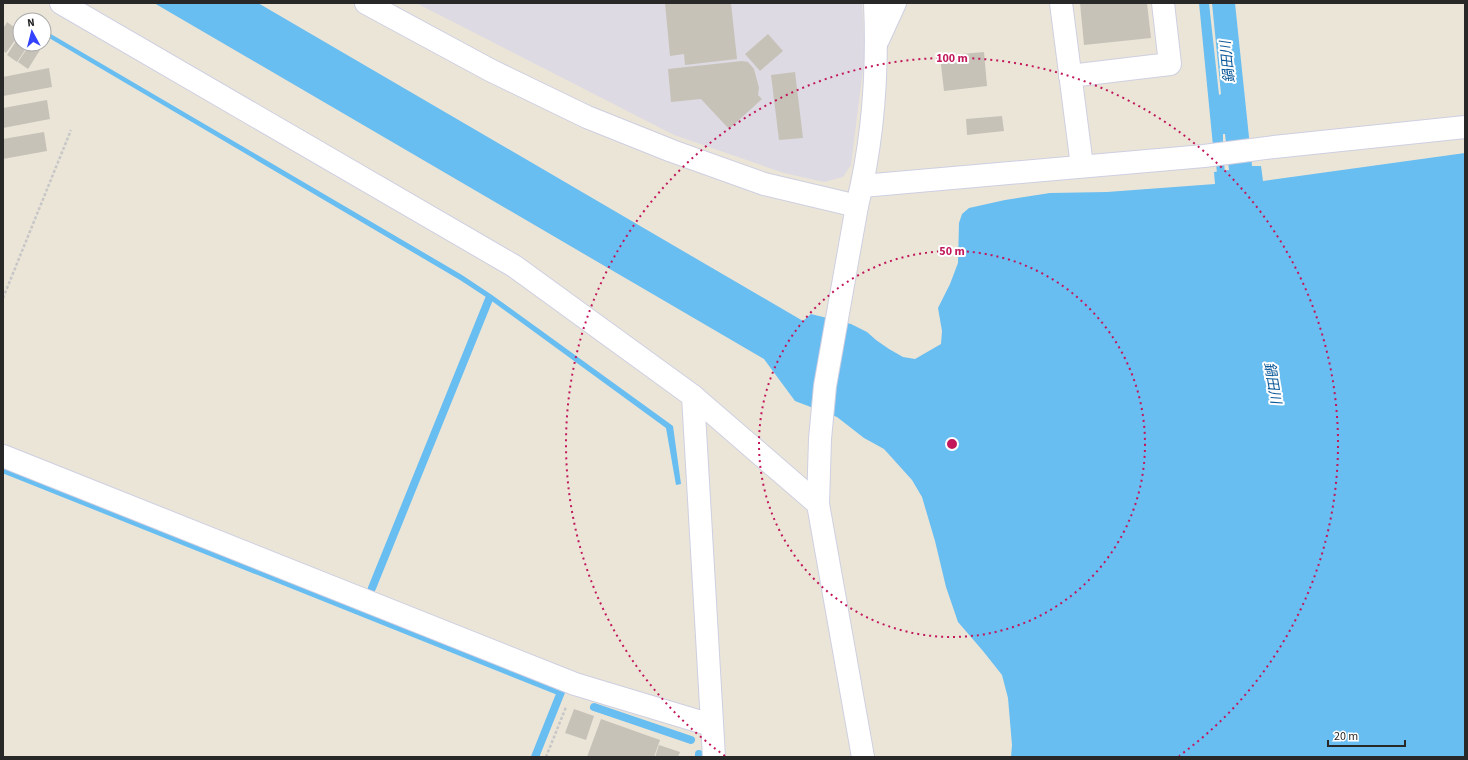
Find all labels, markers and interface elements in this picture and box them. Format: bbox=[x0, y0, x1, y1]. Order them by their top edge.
north arrow bbox=[12, 12, 52, 52]
text: N bbox=[26, 15, 35, 30]
water label: 鍋田川 bbox=[1216, 38, 1240, 84]
text: 100 m bbox=[936, 50, 968, 67]
text: 50 m bbox=[939, 243, 965, 260]
water label: 鍋田川 bbox=[1259, 361, 1286, 407]
centre of rings bbox=[945, 437, 959, 451]
scale bar bbox=[1328, 722, 1405, 748]
text: 20 m bbox=[1334, 728, 1358, 745]

